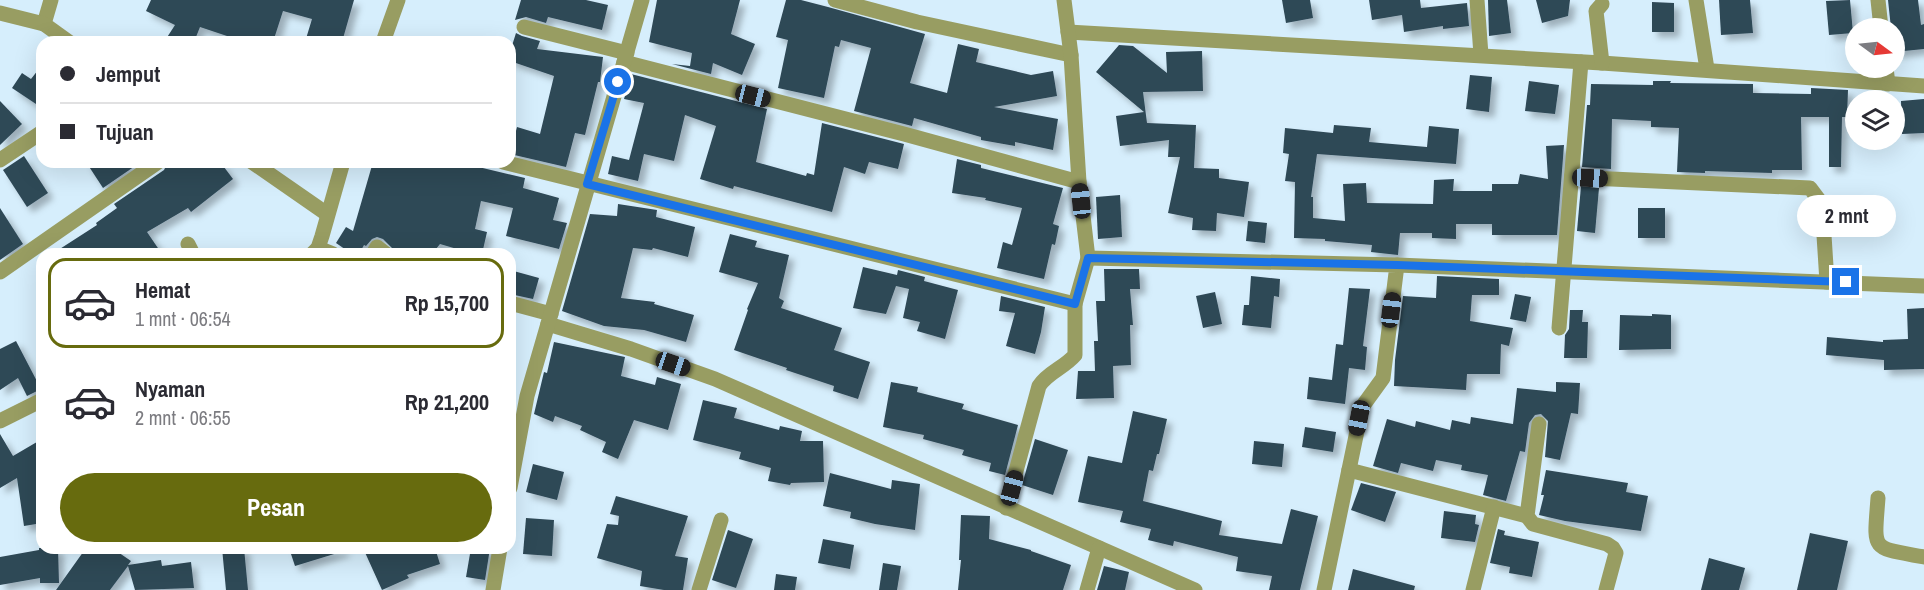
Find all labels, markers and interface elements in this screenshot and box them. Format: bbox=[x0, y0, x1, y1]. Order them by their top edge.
north arrow bbox=[1845, 18, 1905, 78]
map controls bbox=[1845, 18, 1905, 150]
text: Jemput bbox=[96, 59, 160, 89]
route start bbox=[604, 68, 631, 95]
car bbox=[733, 83, 773, 109]
button: layers bbox=[1845, 90, 1905, 150]
text: Tujuan bbox=[96, 117, 154, 147]
car bbox=[1572, 168, 1608, 188]
car bbox=[1070, 182, 1092, 220]
callout: 2 mnt bbox=[1796, 195, 1896, 237]
text: 2 mnt bbox=[1825, 202, 1868, 229]
route end bbox=[1832, 268, 1859, 295]
text: Hemat bbox=[135, 275, 190, 305]
icon: car bbox=[63, 276, 117, 330]
text: Rp 15,700 bbox=[405, 288, 489, 318]
car bbox=[1380, 291, 1402, 329]
text: 1 mnt · 06:54 bbox=[135, 305, 231, 332]
car bbox=[653, 350, 693, 378]
text: Nyaman bbox=[135, 374, 205, 404]
icon: car bbox=[63, 375, 117, 429]
text: Rp 21,200 bbox=[405, 387, 489, 417]
car bbox=[1347, 399, 1371, 437]
text: 2 mnt · 06:55 bbox=[135, 404, 231, 431]
car bbox=[999, 468, 1025, 508]
button: Pesan bbox=[60, 473, 492, 542]

